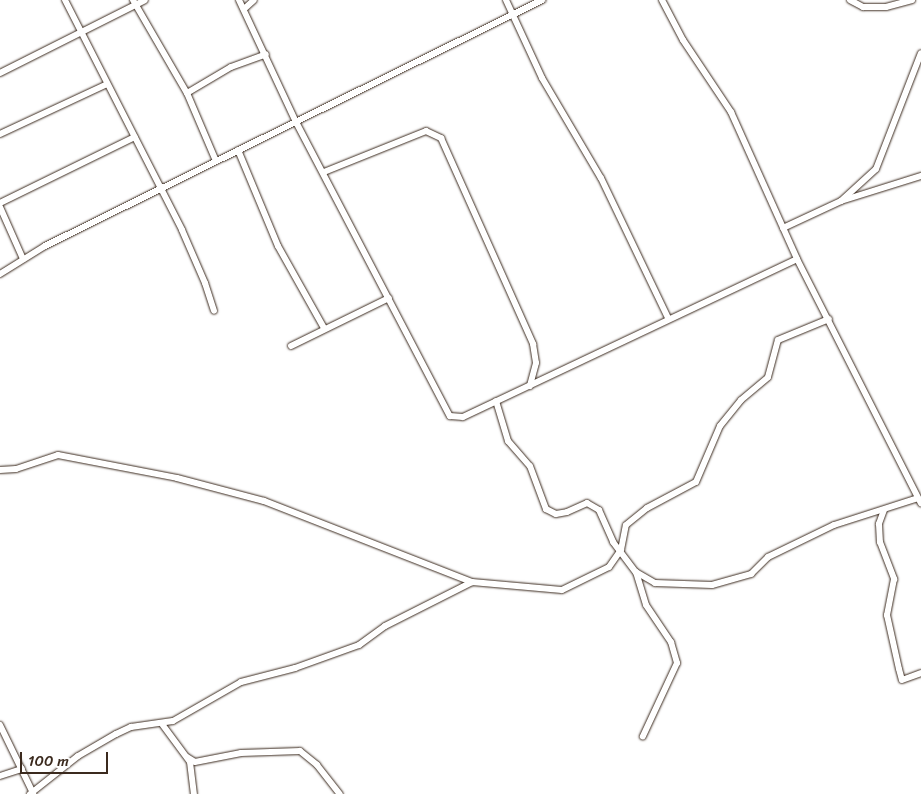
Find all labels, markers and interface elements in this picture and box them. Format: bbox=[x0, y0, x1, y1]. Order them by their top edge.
scale bar bbox=[22, 742, 110, 774]
text: 100 m bbox=[28, 748, 69, 774]

